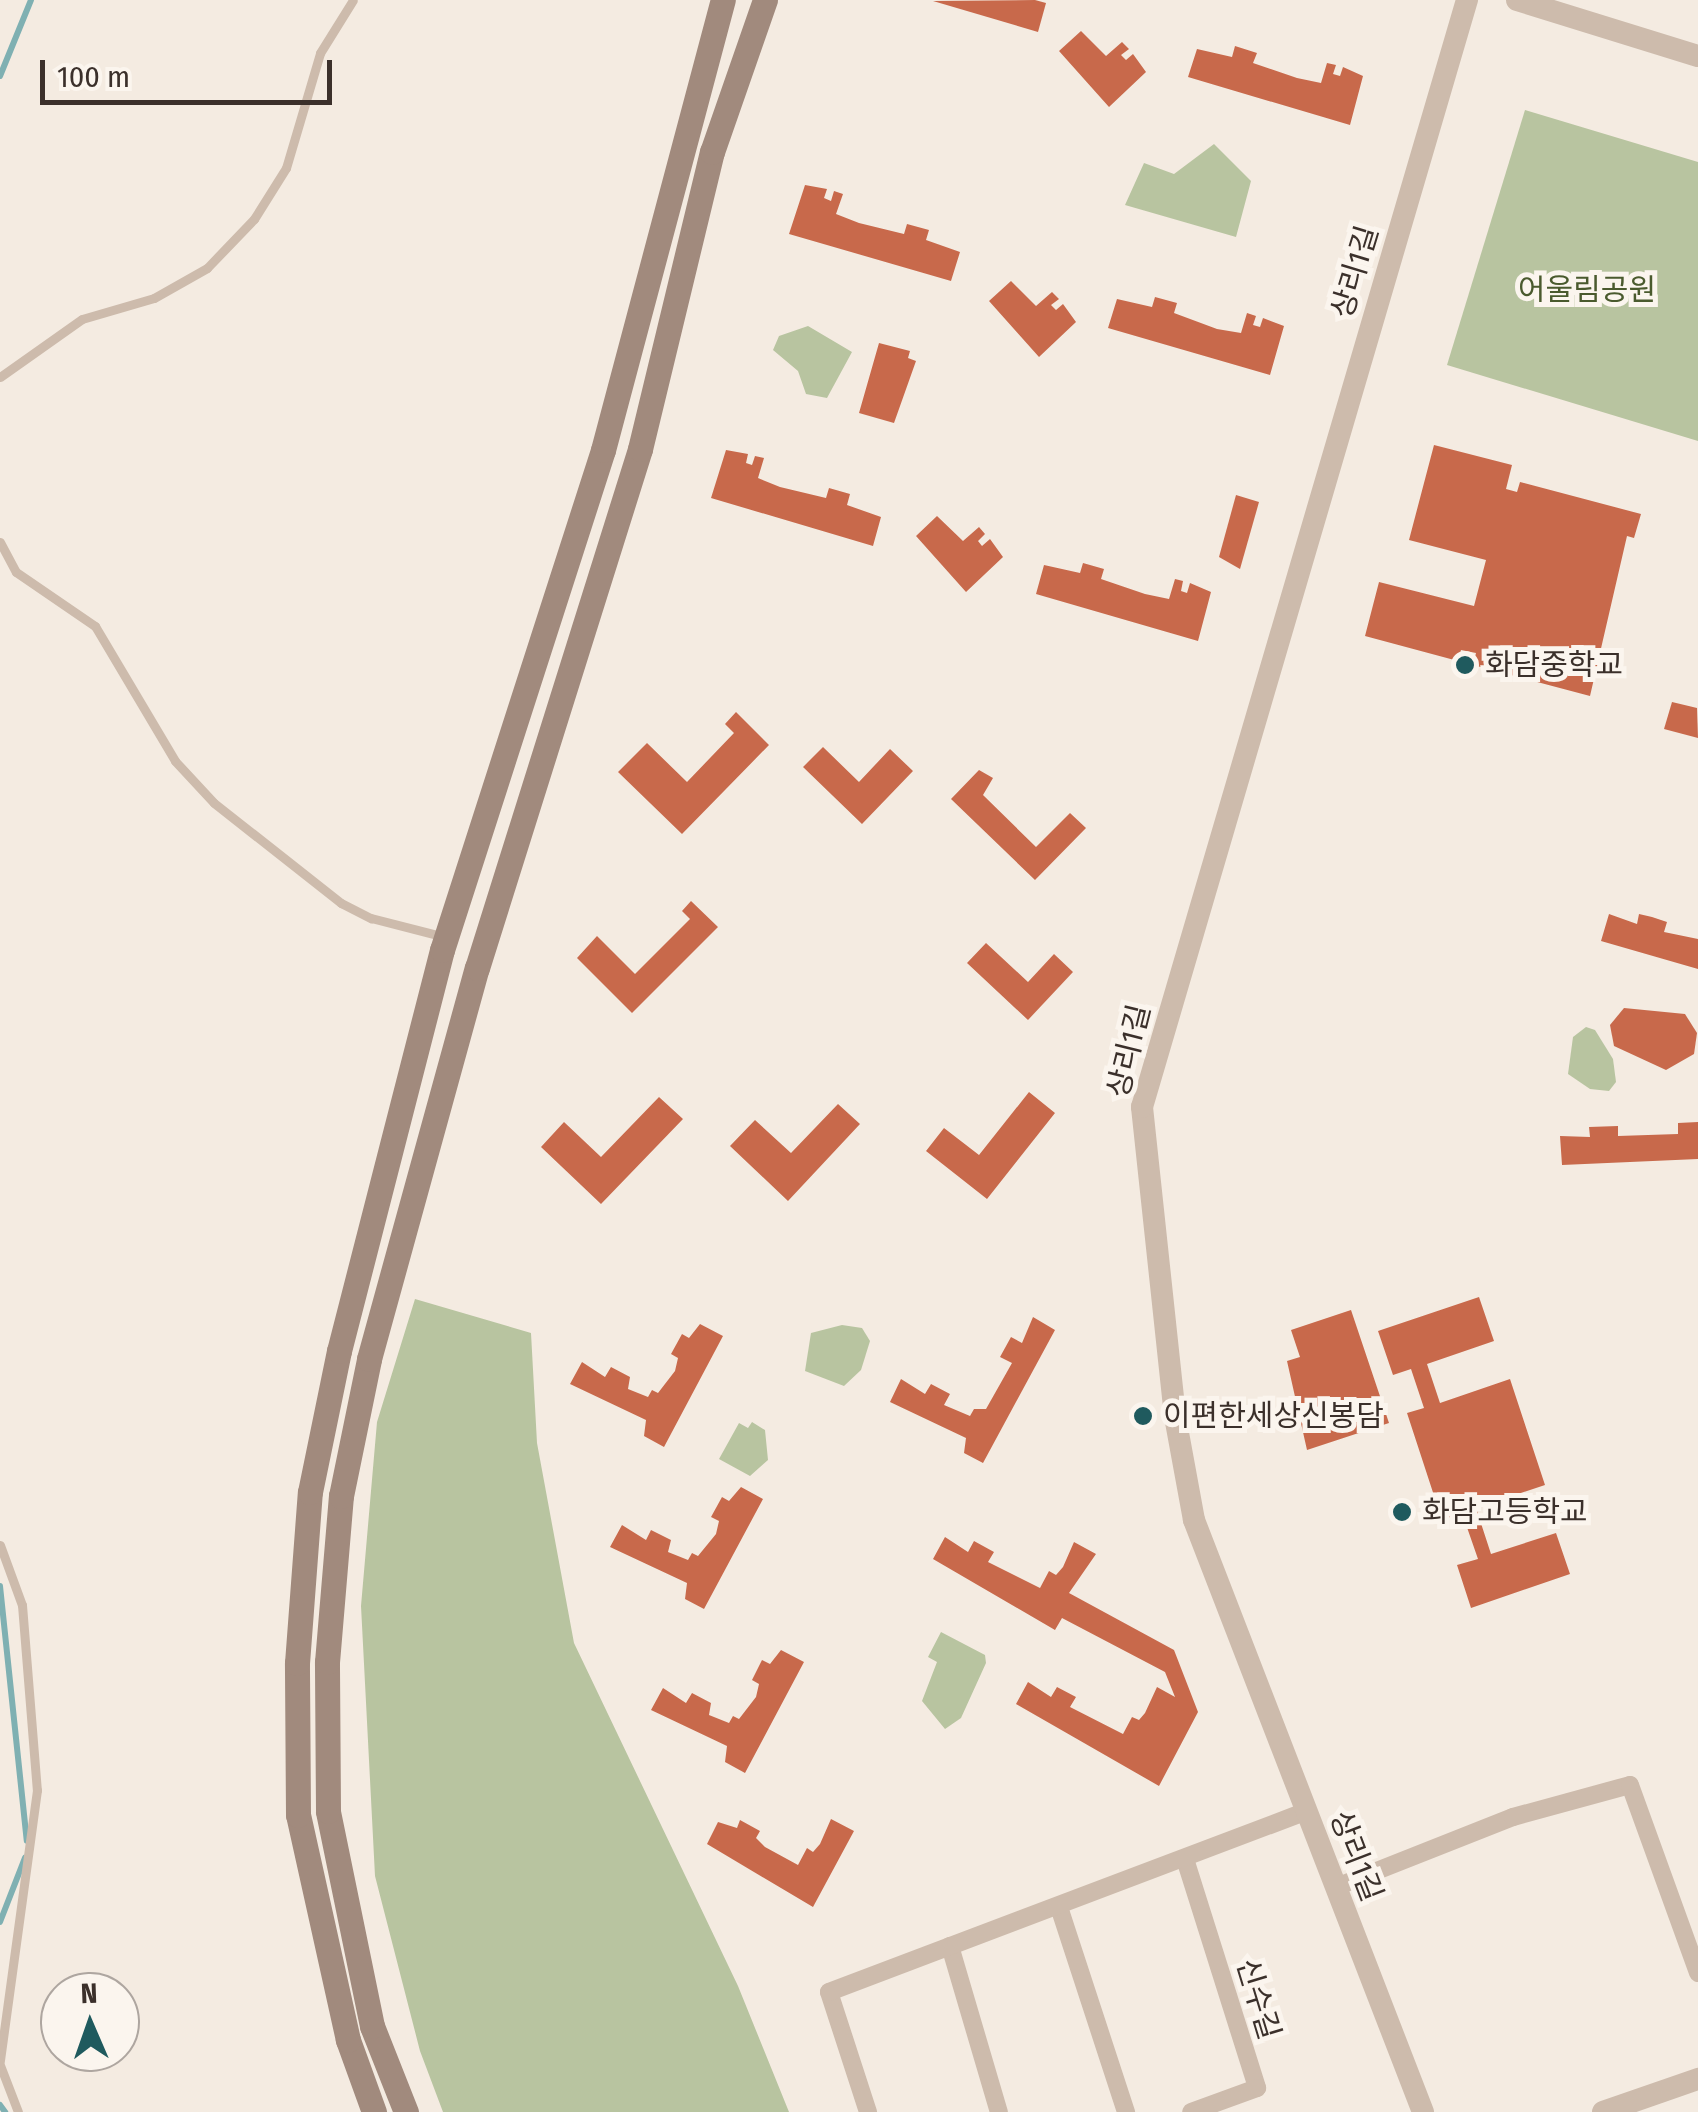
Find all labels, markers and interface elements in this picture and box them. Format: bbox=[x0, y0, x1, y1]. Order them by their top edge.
scale bar bbox=[45, 40, 338, 102]
text: 100 m bbox=[57, 59, 130, 95]
street label: 상리1길 bbox=[1324, 222, 1386, 322]
park label: 어울림공원 bbox=[1518, 272, 1656, 308]
place label: 화담중학교 bbox=[1485, 647, 1623, 683]
marker: 화담중학교 bbox=[1454, 654, 1476, 676]
street label: 상리1길 bbox=[1100, 1001, 1158, 1101]
place label: 이편한세상신봉담 bbox=[1163, 1398, 1384, 1434]
marker: 이편한세상신봉담 bbox=[1132, 1405, 1154, 1427]
place label: 화담고등학교 bbox=[1422, 1494, 1588, 1530]
marker: 화담고등학교 bbox=[1391, 1501, 1413, 1523]
street label: 상리1길 bbox=[1322, 1805, 1390, 1907]
street label: 신수길 bbox=[1229, 1954, 1287, 2044]
north arrow bbox=[40, 1972, 140, 2072]
text: N bbox=[80, 1977, 98, 2010]

